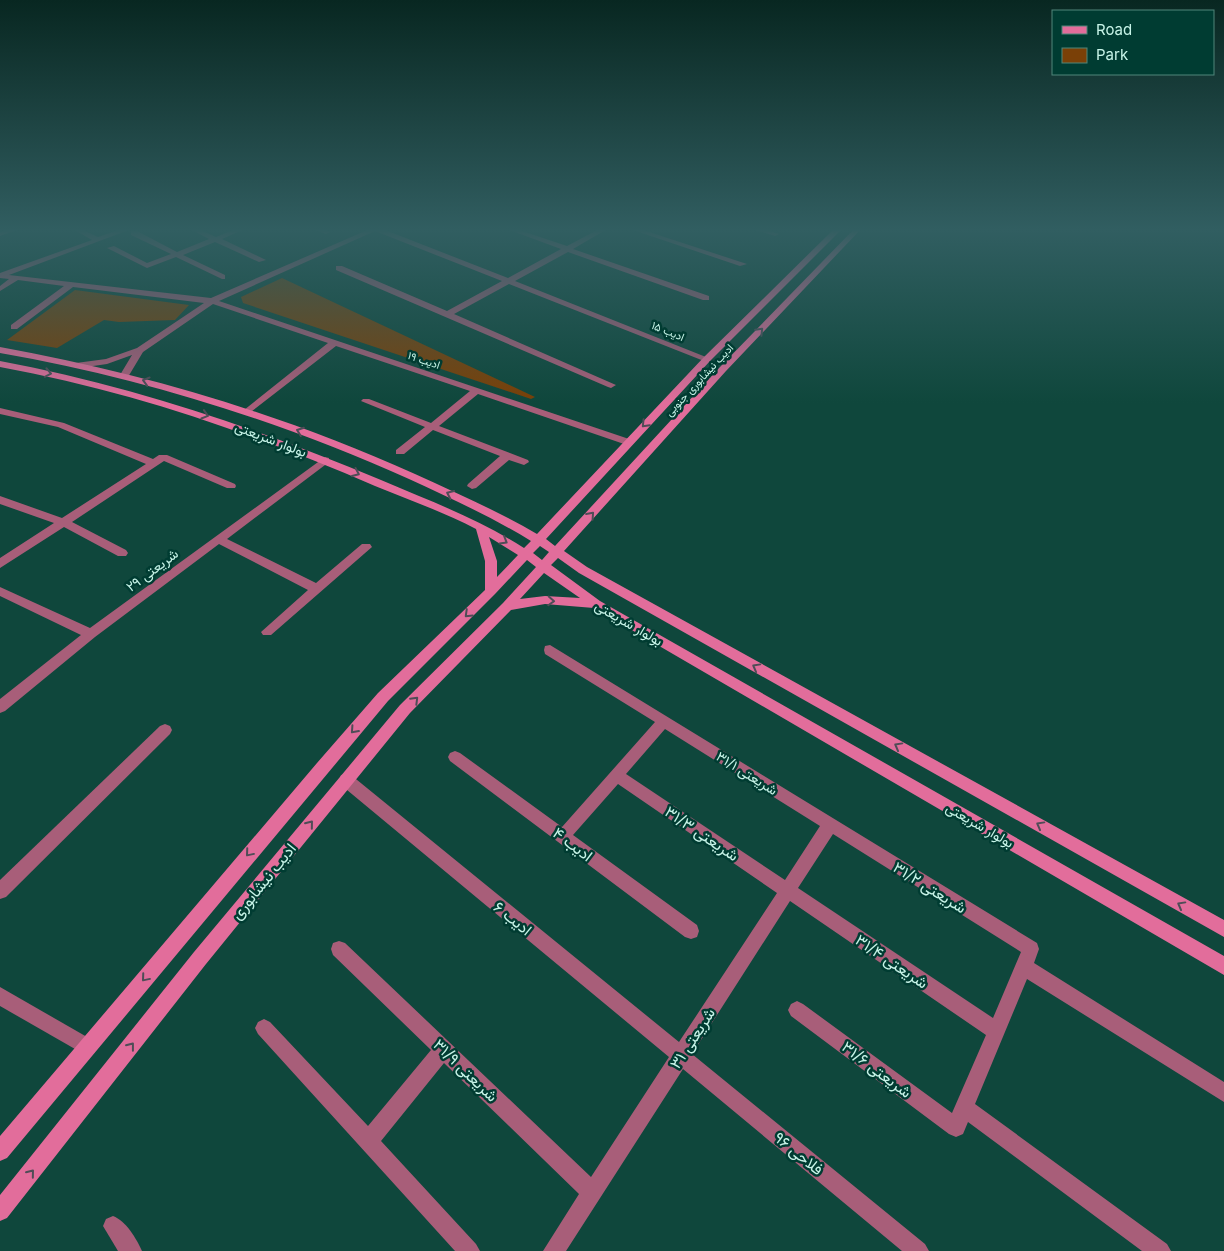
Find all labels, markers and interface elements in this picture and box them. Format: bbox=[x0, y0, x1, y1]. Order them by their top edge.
legend bbox=[1052, 10, 1214, 75]
text: Road bbox=[1096, 20, 1132, 39]
text: Park bbox=[1096, 45, 1129, 64]
street label: ادیب ۱۵ bbox=[650, 318, 686, 344]
one-way arrow bbox=[754, 328, 763, 337]
street label: ادیب نیشابوری جنوبی bbox=[662, 341, 736, 419]
street label: ادیب ۱۹ bbox=[406, 348, 442, 372]
one-way arrow bbox=[43, 367, 52, 377]
one-way arrow bbox=[142, 376, 150, 386]
one-way arrow bbox=[200, 409, 208, 419]
street label: بولوار شریعتی bbox=[233, 417, 309, 461]
one-way arrow bbox=[642, 419, 651, 428]
one-way arrow bbox=[296, 427, 305, 437]
one-way arrow bbox=[351, 467, 360, 478]
one-way arrow bbox=[446, 489, 455, 500]
one-way arrow bbox=[585, 512, 594, 521]
one-way arrow bbox=[499, 534, 508, 544]
street label: شریعتی ۲۹ bbox=[122, 544, 182, 596]
one-way arrow bbox=[547, 595, 555, 606]
street label: بولوار شریعتی bbox=[592, 596, 666, 650]
one-way arrow bbox=[465, 608, 474, 617]
one-way arrow bbox=[753, 663, 762, 673]
one-way arrow bbox=[409, 696, 418, 705]
one-way arrow bbox=[351, 724, 360, 733]
one-way arrow bbox=[894, 742, 903, 752]
street label: شریعتی ۳۱/۱ bbox=[713, 747, 781, 799]
street label: بولوار شریعتی bbox=[943, 798, 1017, 852]
street label: شریعتی ۳۱/۳ bbox=[661, 801, 743, 866]
one-way arrow bbox=[304, 820, 313, 829]
one-way arrow bbox=[1036, 822, 1045, 832]
street label: ادیب ۴ bbox=[549, 823, 597, 865]
street label: ادیب نیشابوری bbox=[226, 839, 301, 924]
one-way arrow bbox=[245, 848, 254, 857]
street label: شریعتی ۳۱/۲ bbox=[889, 857, 970, 918]
street label: ادیب ۶ bbox=[490, 897, 536, 939]
one-way arrow bbox=[1178, 901, 1187, 911]
street label: شریعتی ۳۱/۴ bbox=[851, 929, 932, 994]
one-way arrow bbox=[142, 973, 151, 982]
street label: شریعتی ۳۱ bbox=[665, 1004, 720, 1073]
street label: شریعتی ۳۱/۹ bbox=[429, 1034, 503, 1106]
street label: شریعتی ۳۱/۶ bbox=[838, 1036, 916, 1103]
one-way arrow bbox=[126, 1043, 134, 1052]
street label: فلاحی ۹۶ bbox=[770, 1127, 828, 1180]
one-way arrow bbox=[25, 1170, 34, 1179]

